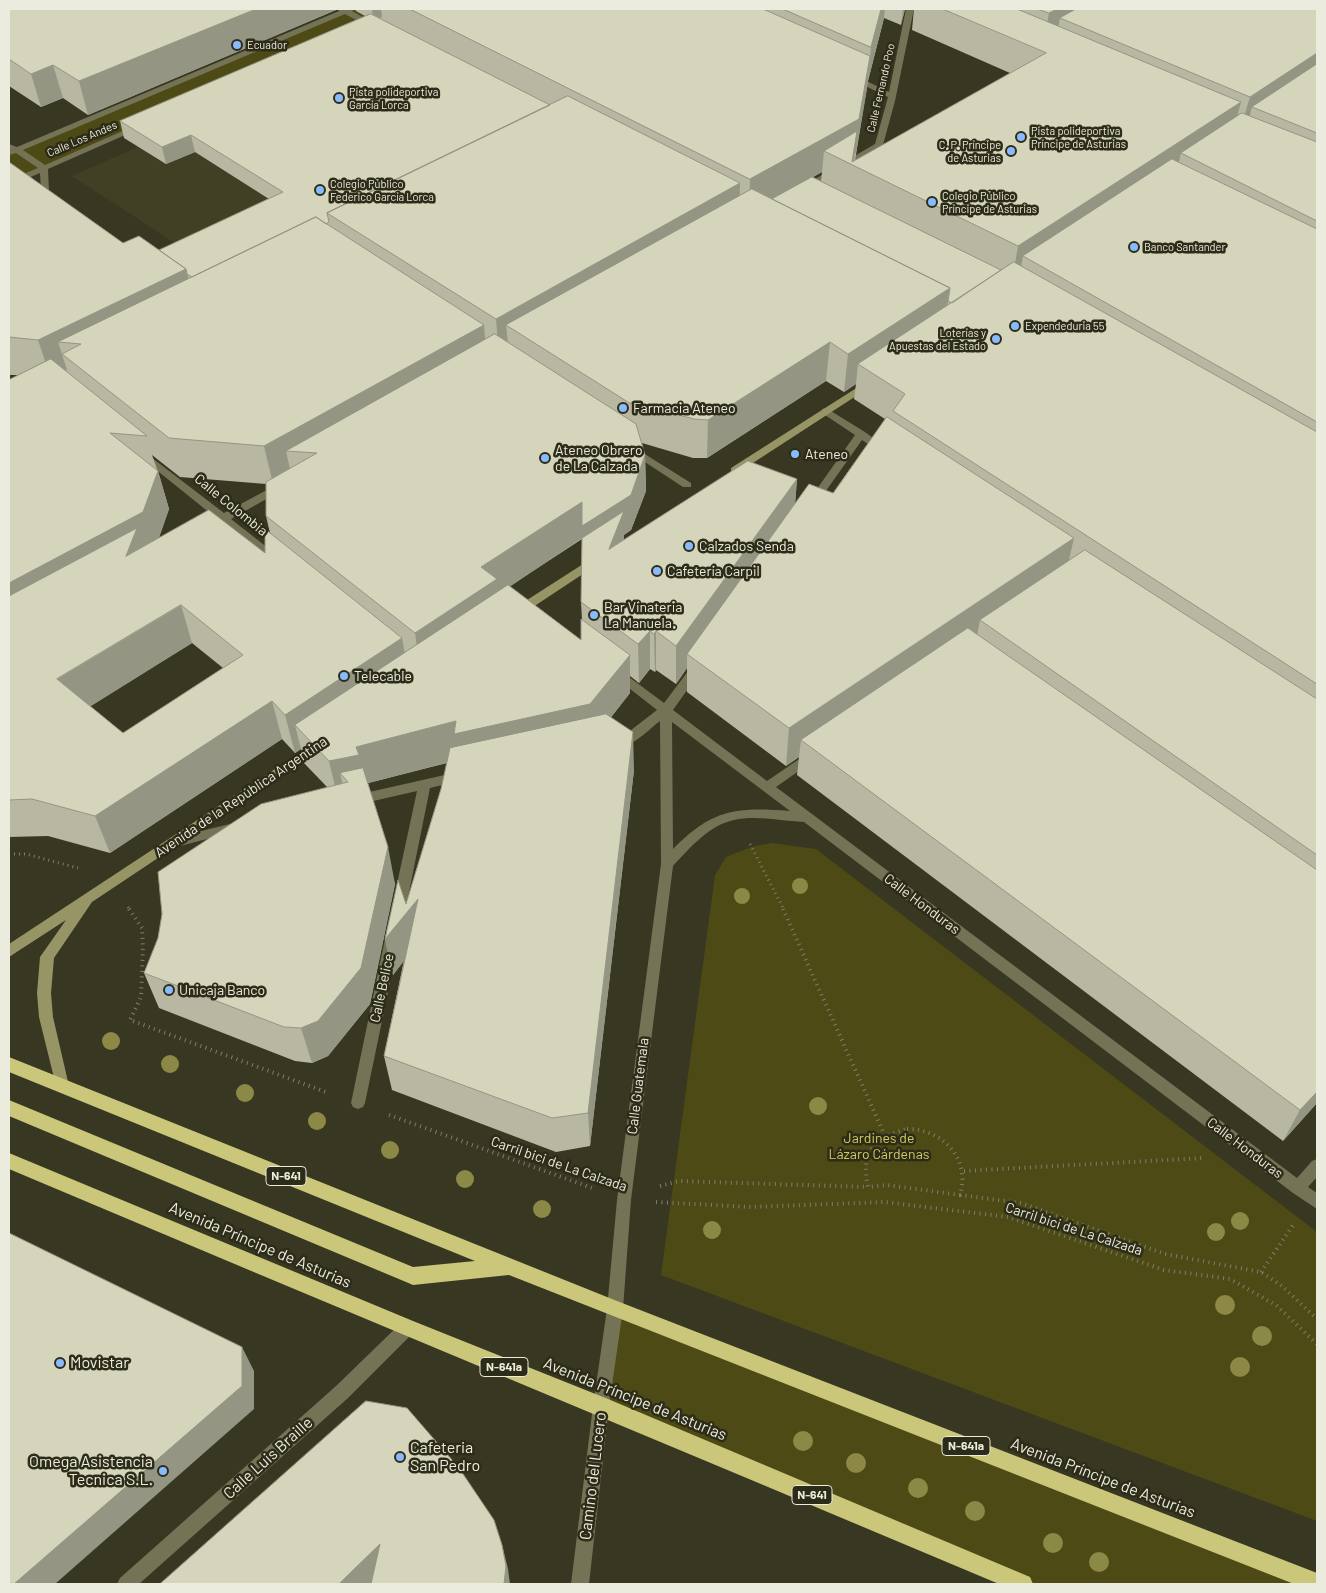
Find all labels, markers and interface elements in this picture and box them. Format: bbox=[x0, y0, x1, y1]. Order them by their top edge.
place label: Ecuador bbox=[247, 38, 287, 52]
marker: Ecuador bbox=[231, 39, 243, 51]
street label: Calle Fernando Poo bbox=[864, 42, 898, 134]
place label: Pista polideportiva García Lorca bbox=[349, 85, 438, 111]
marker: Pista polideportiva García Lorca bbox=[333, 92, 345, 104]
street label: Calle Los Andes bbox=[45, 118, 119, 160]
place label: Pista polideportiva Príncipe de Asturias bbox=[1031, 124, 1126, 150]
marker: Pista polideportiva Príncipe de Asturias bbox=[1015, 131, 1027, 143]
place label: C. P. Príncipe de Asturias bbox=[939, 138, 1001, 164]
marker: C. P. Príncipe de Asturias bbox=[1005, 145, 1017, 157]
place label: Colegio Público Federico García Lorca bbox=[330, 177, 434, 203]
marker: Colegio Público Federico García Lorca bbox=[314, 184, 326, 196]
place label: Colegio Público Príncipe de Asturias bbox=[942, 189, 1037, 215]
marker: Colegio Público Príncipe de Asturias bbox=[926, 196, 938, 208]
place label: Banco Santander bbox=[1144, 240, 1225, 254]
marker: Banco Santander bbox=[1128, 241, 1140, 253]
place label: Expendeduria 55 bbox=[1025, 319, 1104, 333]
marker: Expendeduria 55 bbox=[1009, 320, 1021, 332]
place label: Loterías y Apuestas del Estado bbox=[889, 326, 986, 352]
marker: Loterías y Apuestas del Estado bbox=[990, 333, 1002, 345]
place label: Farmacia Ateneo bbox=[633, 400, 736, 416]
marker: Farmacia Ateneo bbox=[617, 402, 629, 414]
place label: Ateneo Obrero de La Calzada bbox=[555, 442, 643, 474]
place label: Ateneo bbox=[805, 446, 848, 462]
marker: Ateneo bbox=[789, 448, 801, 460]
marker: Ateneo Obrero de La Calzada bbox=[539, 452, 551, 464]
street label: Calle Colombia bbox=[191, 470, 271, 540]
place label: Calzados Senda bbox=[699, 538, 794, 554]
marker: Calzados Senda bbox=[683, 540, 695, 552]
place label: Cafetería Carpil bbox=[667, 563, 760, 579]
marker: Cafetería Carpil bbox=[651, 565, 663, 577]
place label: Bar Vinateria La Manuela. bbox=[604, 599, 682, 632]
marker: Bar Vinateria La Manuela. bbox=[588, 609, 600, 621]
place label: Telecable bbox=[354, 668, 412, 684]
marker: Telecable bbox=[338, 670, 350, 682]
street label: Avenida de la República Argentina bbox=[152, 733, 330, 861]
street label: Calle Honduras bbox=[881, 870, 963, 938]
street label: Calle Belice bbox=[367, 952, 397, 1024]
place label: Unicaja Banco bbox=[179, 982, 265, 998]
marker: Unicaja Banco bbox=[163, 984, 175, 996]
street label: Calle Guatemala bbox=[624, 1037, 652, 1135]
street label: Calle Honduras bbox=[1204, 1114, 1286, 1182]
park label: Jardines de Lázaro Cárdenas bbox=[828, 1130, 930, 1162]
street label: Carril bici de La Calzada bbox=[489, 1133, 629, 1195]
road number: N-641 bbox=[266, 1166, 306, 1186]
street label: Avenida Príncipe de Asturias bbox=[166, 1198, 354, 1292]
street label: Carril bici de La Calzada bbox=[1003, 1199, 1145, 1259]
place label: Movistar bbox=[70, 1353, 129, 1373]
street label: Avenida Príncipe de Asturias bbox=[541, 1353, 729, 1445]
marker: Movistar bbox=[54, 1357, 66, 1369]
road number: N-641a bbox=[480, 1358, 528, 1376]
street label: Camino del Lucero bbox=[576, 1411, 610, 1541]
street label: Calle Luis Braille bbox=[219, 1413, 317, 1503]
street label: Avenida Príncipe de Asturias bbox=[1008, 1434, 1198, 1522]
road number: N-641a bbox=[942, 1436, 990, 1455]
place label: Cafeteria San Pedro bbox=[410, 1438, 480, 1476]
marker: Cafeteria San Pedro bbox=[394, 1451, 406, 1463]
place label: Omega Asistencia Tecnica S.L. bbox=[29, 1452, 153, 1490]
marker: Omega Asistencia Tecnica S.L. bbox=[157, 1465, 169, 1477]
road number: N-641 bbox=[792, 1486, 832, 1504]

